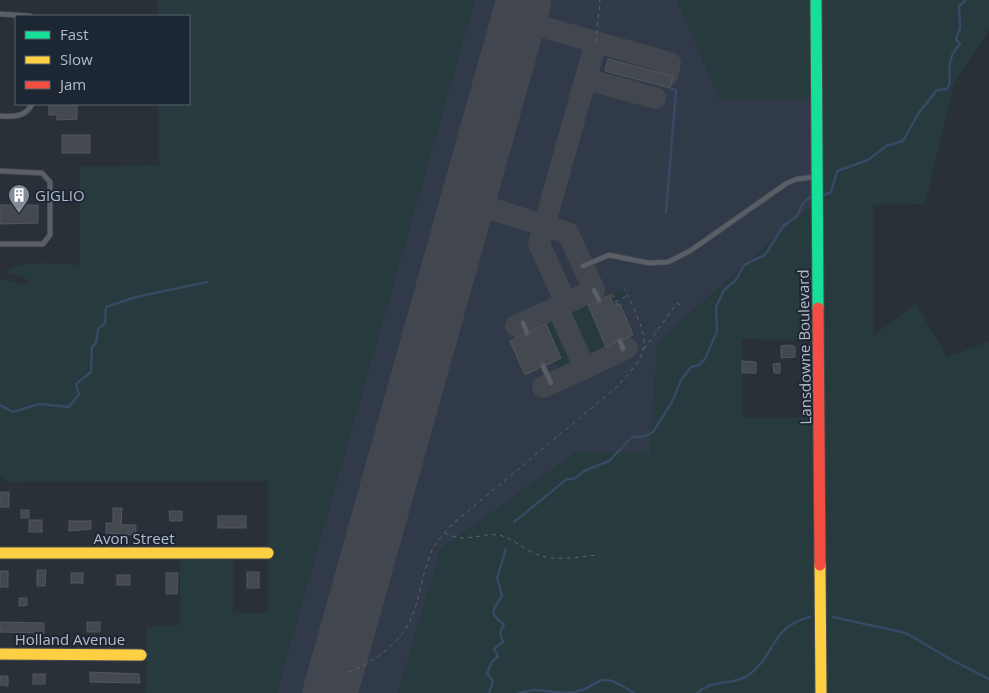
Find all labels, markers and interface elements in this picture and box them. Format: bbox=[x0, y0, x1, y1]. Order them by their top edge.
legend bbox=[15, 15, 190, 105]
text: Fast bbox=[60, 24, 89, 44]
text: Slow bbox=[60, 49, 93, 69]
text: Jam bbox=[58, 74, 86, 94]
building icon: GIGLIO bbox=[7, 183, 31, 214]
place label: GIGLIO bbox=[35, 185, 85, 205]
street label: Lansdowne Boulevard bbox=[793, 269, 815, 425]
street label: Avon Street bbox=[94, 528, 175, 548]
street label: Holland Avenue bbox=[15, 629, 125, 649]

